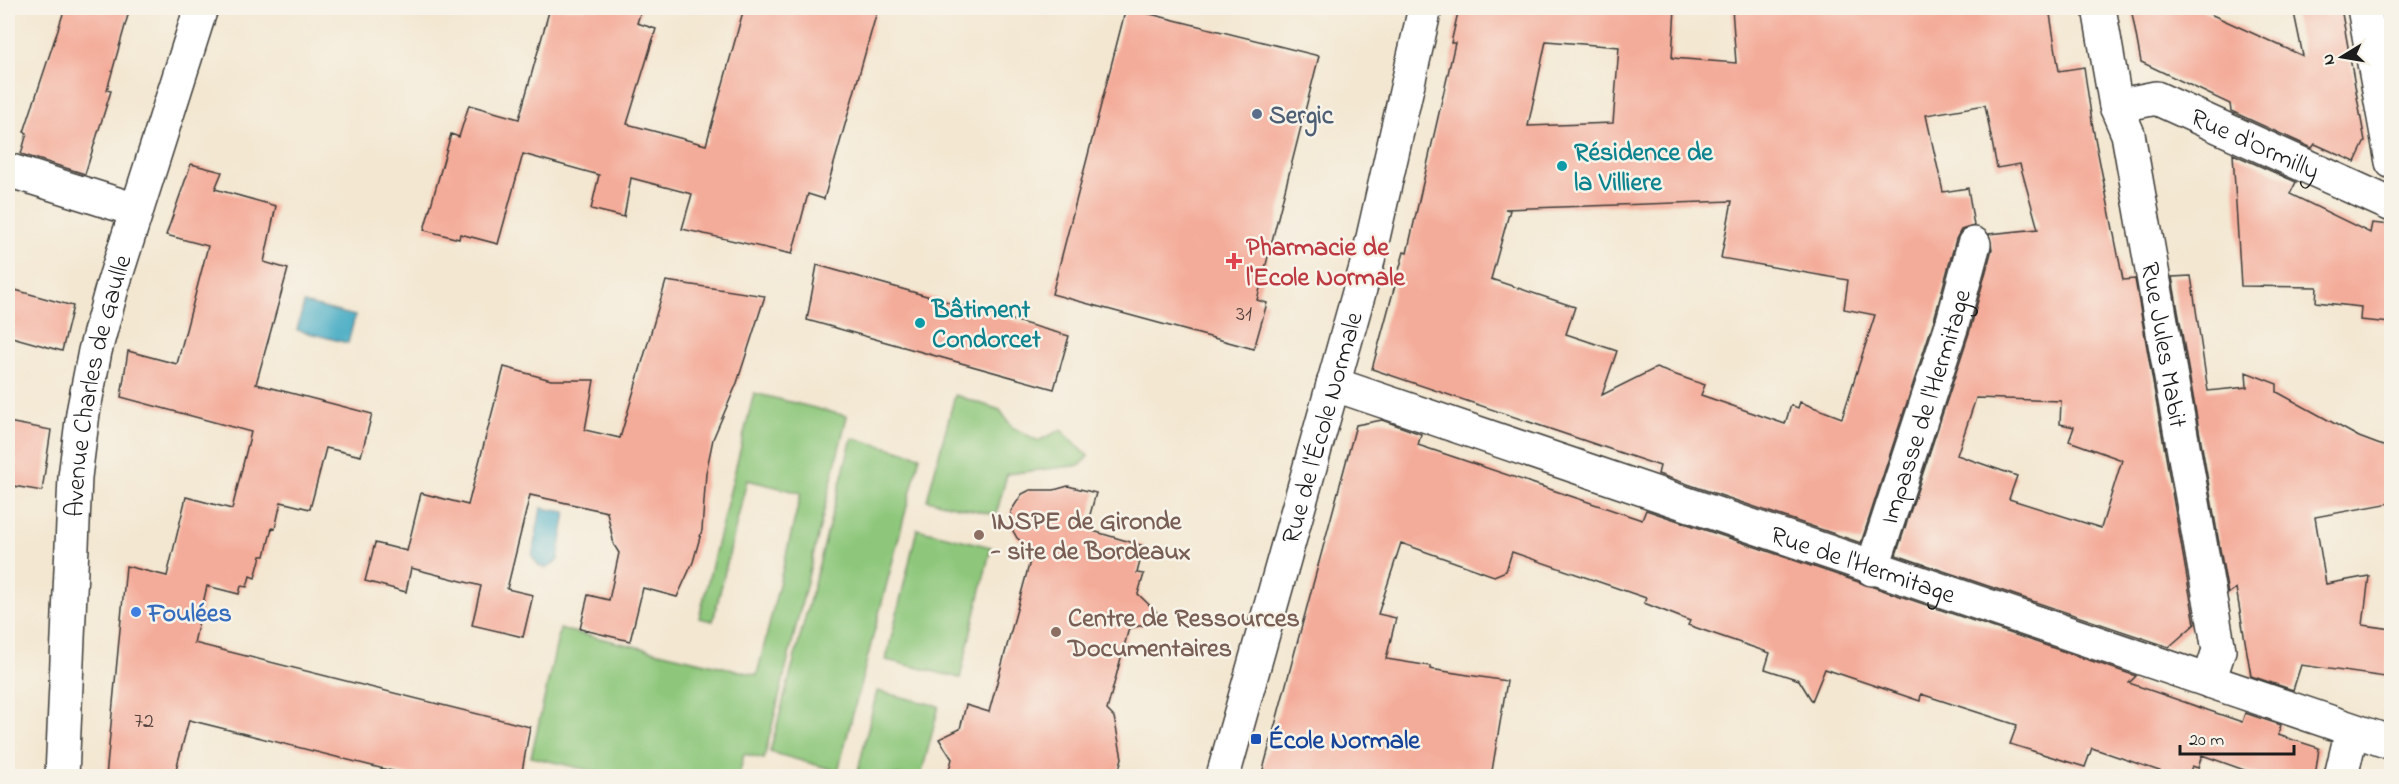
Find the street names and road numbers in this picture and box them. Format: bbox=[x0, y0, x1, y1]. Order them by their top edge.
street label: Rue d'Ormilly bbox=[2184, 100, 2325, 192]
street label: Avenue Charles de Gaulle bbox=[57, 250, 143, 518]
street label: Rue Jules Mabit bbox=[2129, 260, 2196, 431]
street label: Impasse de l'Hermitage bbox=[1872, 285, 1983, 530]
street label: Rue de l'École Normale bbox=[1273, 308, 1375, 549]
street label: Rue de l'Hermitage bbox=[1765, 518, 1960, 616]

